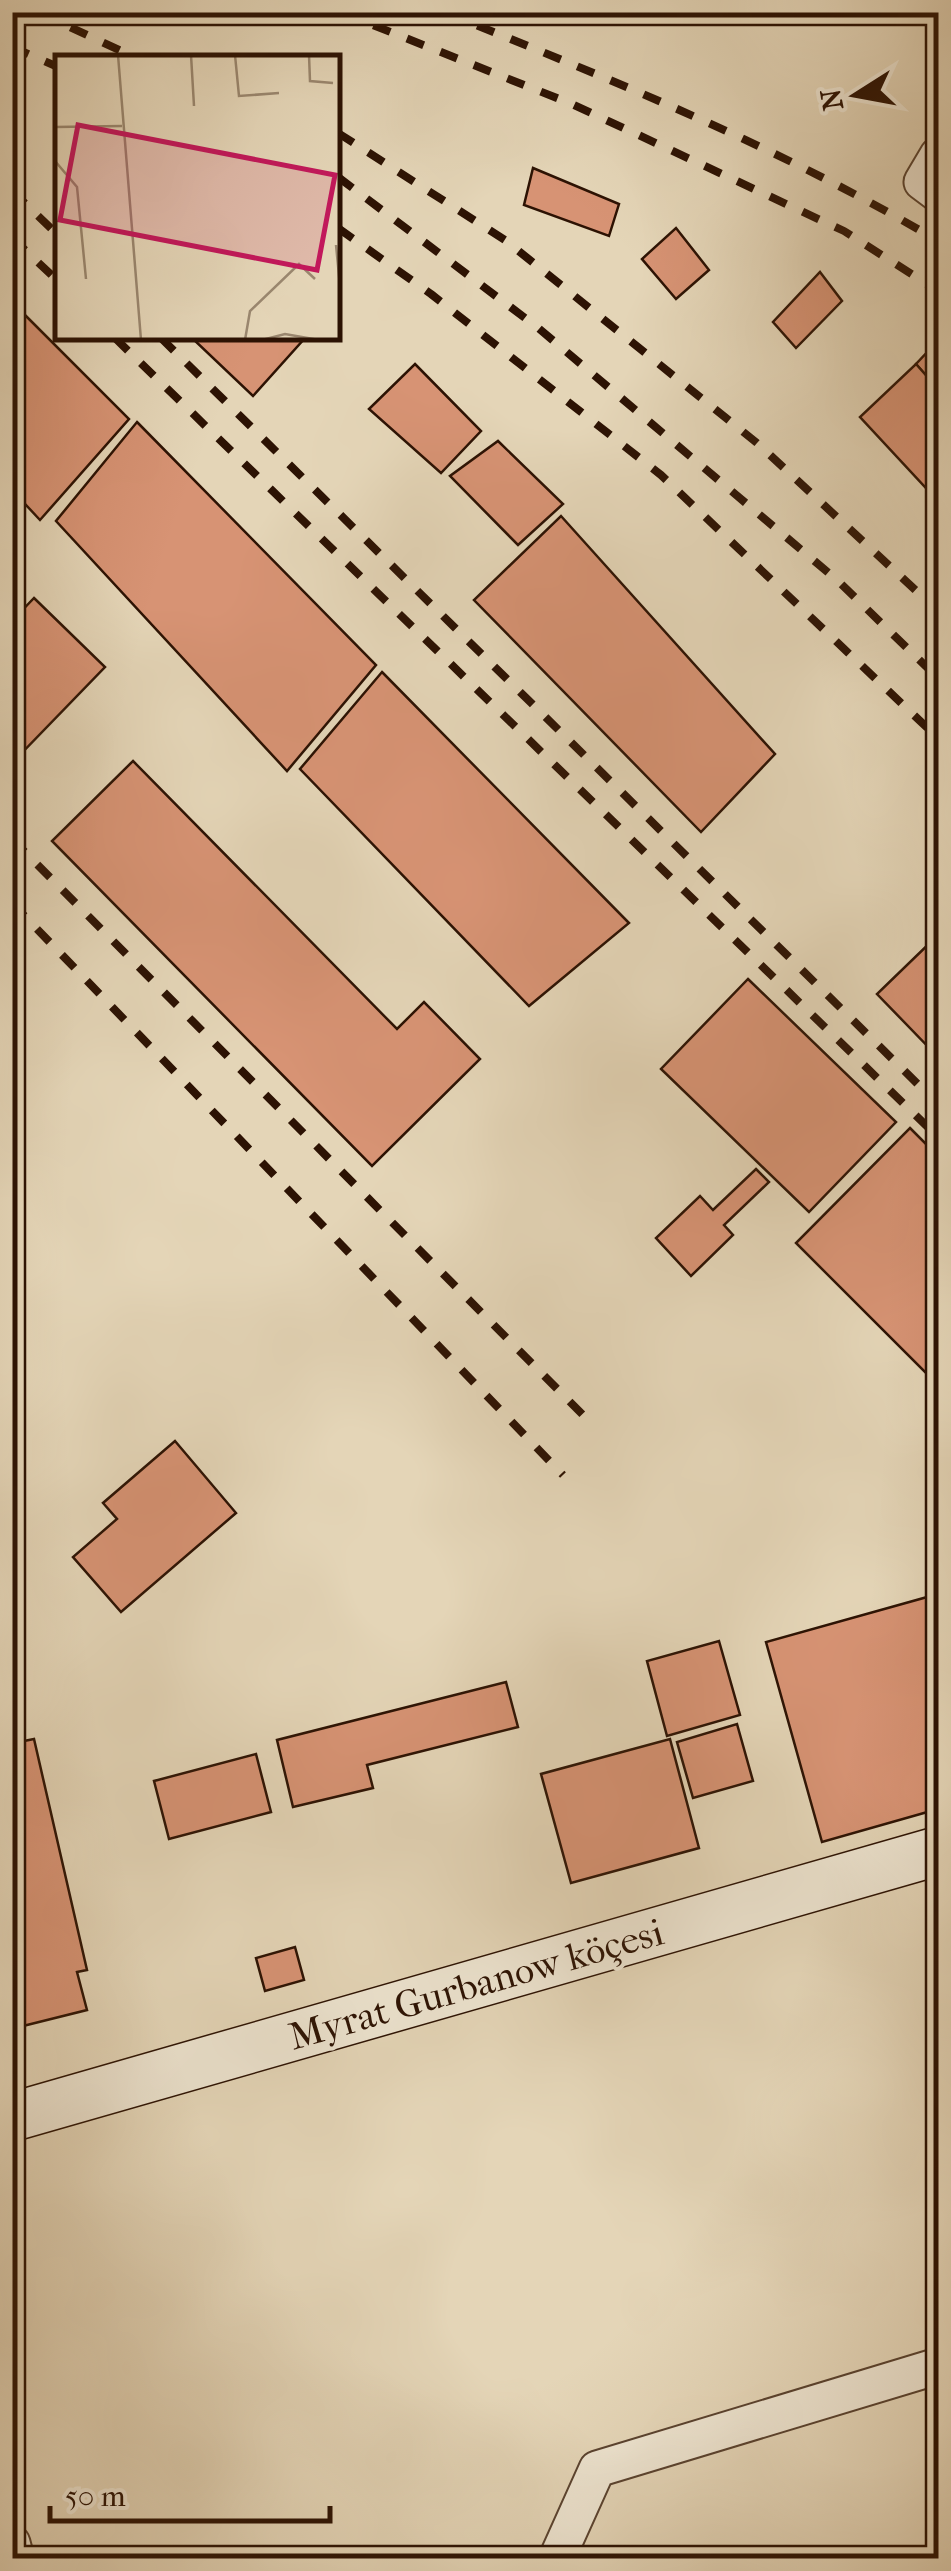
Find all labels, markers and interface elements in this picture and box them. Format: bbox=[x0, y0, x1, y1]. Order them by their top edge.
north arrow bbox=[806, 45, 906, 145]
inset map bbox=[55, 55, 340, 340]
text: N bbox=[814, 85, 850, 113]
street label: Myrat Gurbanow köçesi bbox=[284, 1909, 669, 2060]
scale bar bbox=[50, 2461, 330, 2523]
text: 50 m bbox=[65, 2479, 126, 2514]

